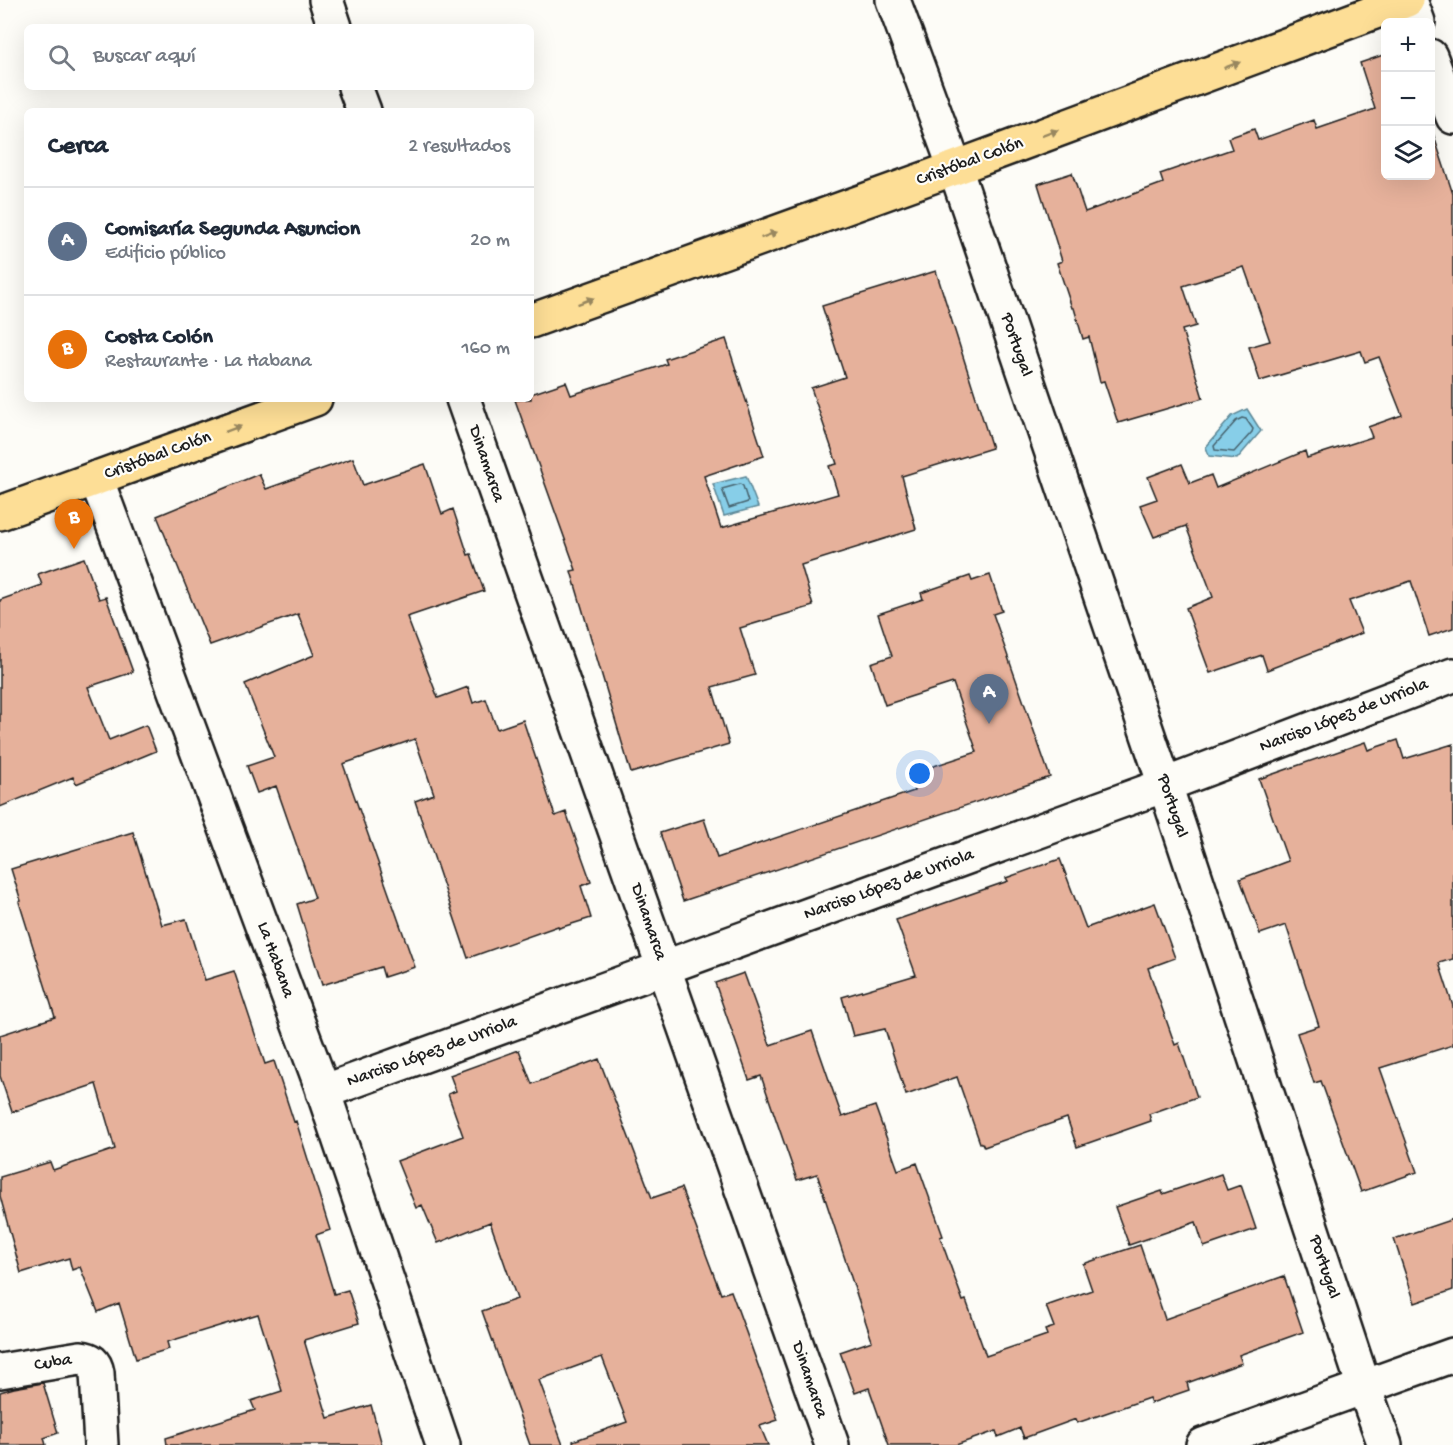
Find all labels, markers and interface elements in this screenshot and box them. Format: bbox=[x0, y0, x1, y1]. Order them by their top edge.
map controls bbox=[1381, 18, 1435, 180]
button: + bbox=[1381, 18, 1435, 72]
search box bbox=[24, 24, 534, 90]
icon: search bbox=[45, 41, 78, 74]
text: Buscar aquí bbox=[93, 44, 196, 70]
one-way arrow bbox=[1224, 59, 1242, 69]
button: − bbox=[1381, 72, 1435, 126]
button: layers bbox=[1381, 126, 1435, 180]
one-way arrow bbox=[1041, 127, 1059, 137]
text: Cerca bbox=[48, 132, 108, 163]
street label: Cristóbal Colón bbox=[914, 133, 1027, 191]
text: 2 resultados bbox=[408, 136, 510, 159]
text: Comisaría Segunda Asuncion bbox=[105, 217, 360, 243]
one-way arrow bbox=[761, 229, 779, 239]
text: A bbox=[62, 230, 73, 253]
text: 20 m bbox=[470, 230, 510, 253]
text: Edificio público bbox=[105, 243, 226, 266]
one-way arrow bbox=[577, 296, 595, 306]
street label: Portugal bbox=[995, 310, 1037, 379]
text: Costa Colón bbox=[105, 325, 213, 351]
text: B bbox=[62, 338, 73, 361]
text: 160 m bbox=[461, 338, 510, 361]
text: Restaurante · La Habana bbox=[105, 351, 312, 374]
street label: Dinamarca bbox=[463, 422, 509, 506]
one-way arrow bbox=[224, 423, 242, 433]
street label: Cristóbal Colón bbox=[102, 427, 215, 485]
pin: B bbox=[54, 500, 94, 549]
pin: A bbox=[970, 674, 1008, 724]
street label: Narciso López de Urriola bbox=[1257, 674, 1432, 758]
your location bbox=[905, 759, 934, 788]
street label: Portugal bbox=[1152, 771, 1192, 840]
street label: Narciso López de Urriola bbox=[801, 844, 978, 925]
street label: Dinamarca bbox=[625, 880, 671, 964]
street label: La Habana bbox=[252, 919, 299, 1002]
street label: Narciso López de Urriola bbox=[344, 1011, 521, 1092]
street label: Portugal bbox=[1304, 1232, 1344, 1301]
street label: Dinamarca bbox=[786, 1338, 832, 1422]
street label: Cuba bbox=[33, 1350, 74, 1376]

